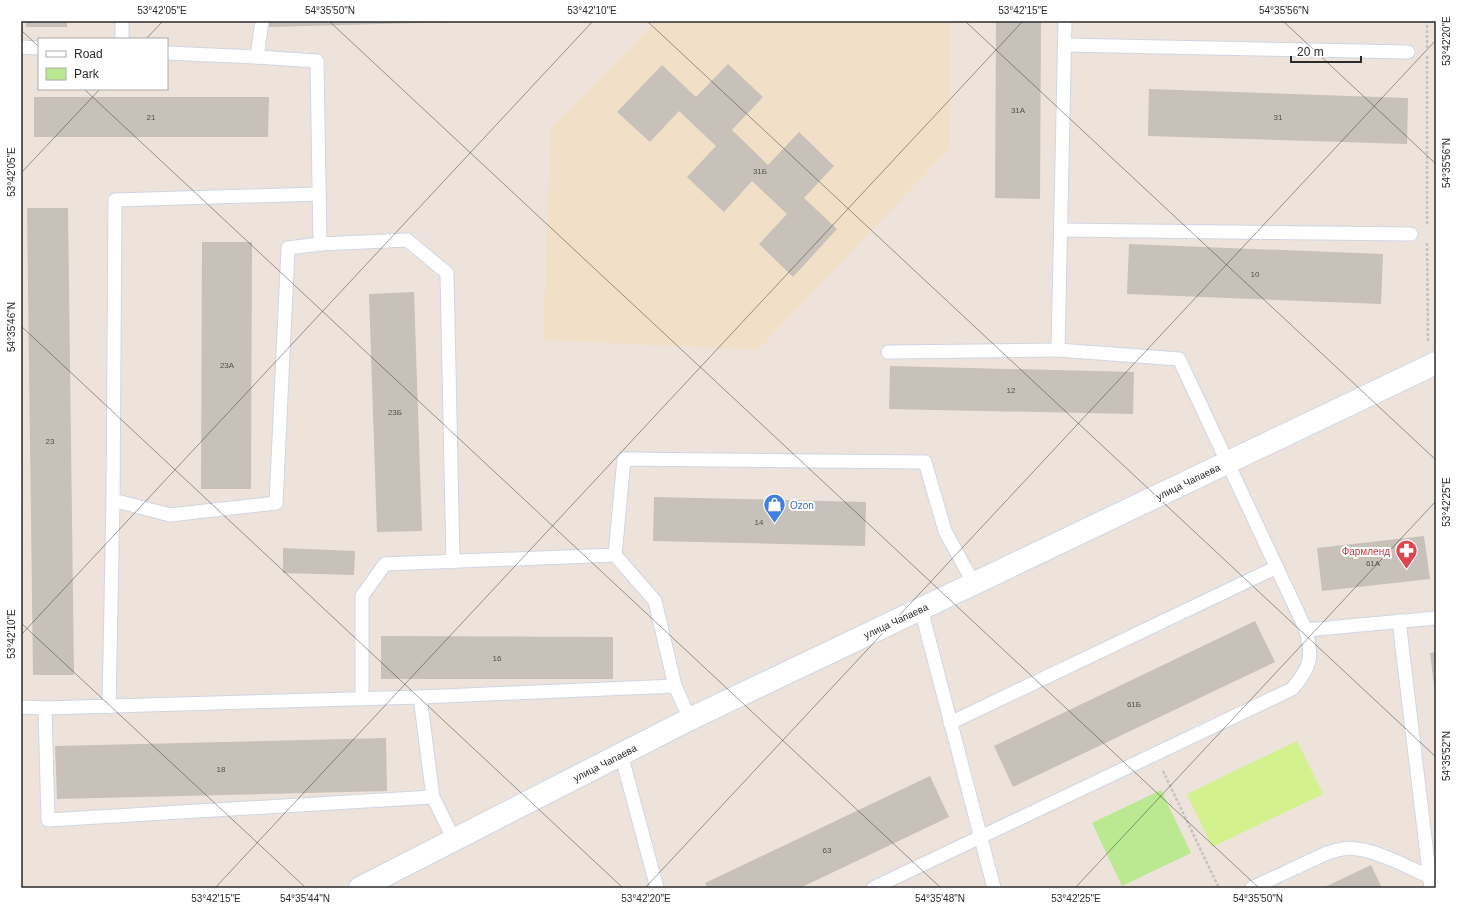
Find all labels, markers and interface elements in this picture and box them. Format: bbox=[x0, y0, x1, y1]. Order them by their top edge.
text: 53°42'05"E bbox=[137, 5, 187, 16]
text: 54°35'50"N bbox=[305, 5, 355, 16]
text: 53°42'10"E bbox=[567, 5, 617, 16]
text: 53°42'15"E bbox=[998, 5, 1048, 16]
text: 54°35'56"N bbox=[1259, 5, 1309, 16]
text: 53°42'20"E bbox=[1441, 16, 1452, 66]
legend bbox=[38, 38, 168, 90]
scale bar bbox=[1291, 38, 1361, 64]
text: 20 m bbox=[1297, 45, 1324, 59]
text: Road bbox=[74, 47, 103, 61]
text: Park bbox=[74, 67, 100, 81]
house number: 31А bbox=[1011, 106, 1026, 115]
house number: 21 bbox=[147, 113, 156, 122]
house number: 31 bbox=[1274, 113, 1283, 122]
text: 54°35'56"N bbox=[1441, 138, 1452, 188]
text: 53°42'05"E bbox=[6, 147, 17, 197]
house number: 31Б bbox=[753, 167, 767, 176]
house number: 10 bbox=[1251, 270, 1260, 279]
text: 54°35'46"N bbox=[6, 302, 17, 352]
house number: 23А bbox=[220, 361, 235, 370]
house number: 12 bbox=[1007, 386, 1016, 395]
house number: 23Б bbox=[388, 408, 402, 417]
house number: 23 bbox=[46, 437, 55, 446]
street label: улица Чапаева bbox=[1154, 462, 1222, 502]
text: 53°42'25"E bbox=[1441, 477, 1452, 527]
shop icon: Ozon bbox=[761, 492, 787, 525]
place label: Ozon bbox=[790, 500, 814, 511]
house number: 14 bbox=[755, 518, 764, 527]
pharmacy icon: Фармленд bbox=[1393, 538, 1419, 571]
place label: Фармленд bbox=[1342, 546, 1390, 557]
house number: 61А bbox=[1366, 559, 1381, 568]
street label: улица Чапаева bbox=[862, 601, 930, 641]
text: 53°42'10"E bbox=[6, 609, 17, 659]
house number: 16 bbox=[493, 654, 502, 663]
house number: 61Б bbox=[1127, 700, 1141, 709]
text: 54°35'52"N bbox=[1441, 731, 1452, 781]
street label: улица Чапаева bbox=[571, 742, 639, 784]
house number: 18 bbox=[217, 765, 226, 774]
house number: 63 bbox=[823, 846, 832, 855]
text: 53°42'15"E bbox=[191, 893, 241, 904]
text: 54°35'44"N bbox=[280, 893, 330, 904]
text: 53°42'20"E bbox=[621, 893, 671, 904]
text: 54°35'48"N bbox=[915, 893, 965, 904]
text: 53°42'25"E bbox=[1051, 893, 1101, 904]
text: 54°35'50"N bbox=[1233, 893, 1283, 904]

